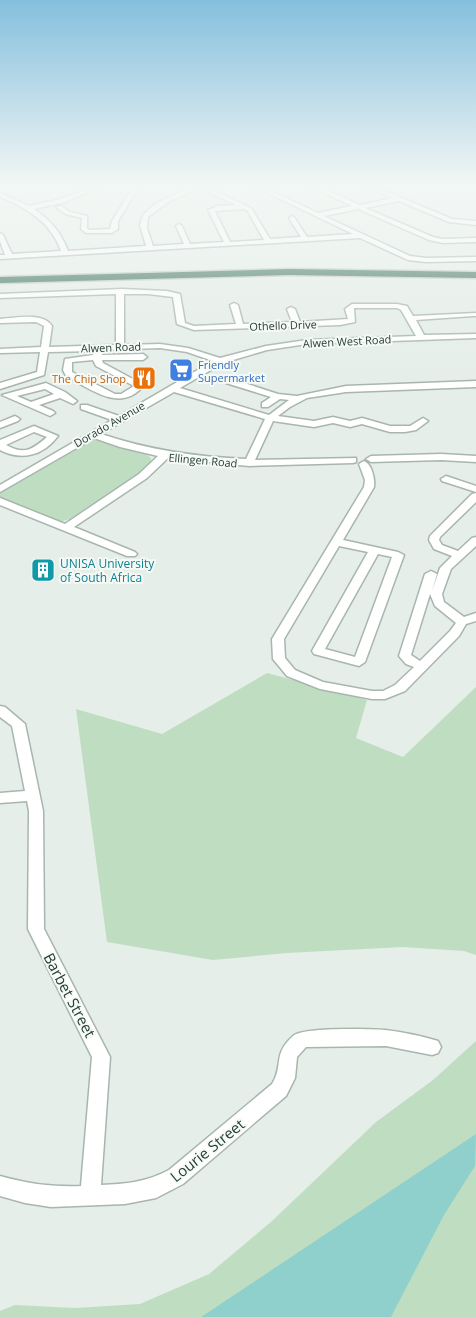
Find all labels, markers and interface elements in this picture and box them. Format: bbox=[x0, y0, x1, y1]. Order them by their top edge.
street label: Othello Drive bbox=[249, 316, 317, 334]
street label: Alwen West Road bbox=[302, 331, 392, 351]
street label: Alwen Road bbox=[81, 338, 141, 356]
supermarket icon: Friendly Supermarket bbox=[168, 357, 194, 383]
place label: Friendly Supermarket bbox=[198, 357, 265, 385]
restaurant icon: The Chip Shop bbox=[131, 365, 157, 391]
place label: The Chip Shop bbox=[52, 371, 126, 386]
street label: Dorado Avenue bbox=[71, 398, 147, 450]
street label: Ellingen Road bbox=[168, 450, 238, 470]
place label: UNISA University of South Africa bbox=[60, 555, 155, 586]
building icon: UNISA University of South Africa bbox=[30, 557, 56, 583]
street label: Barbet Street bbox=[39, 949, 101, 1041]
street label: Lourie Street bbox=[166, 1114, 248, 1186]

